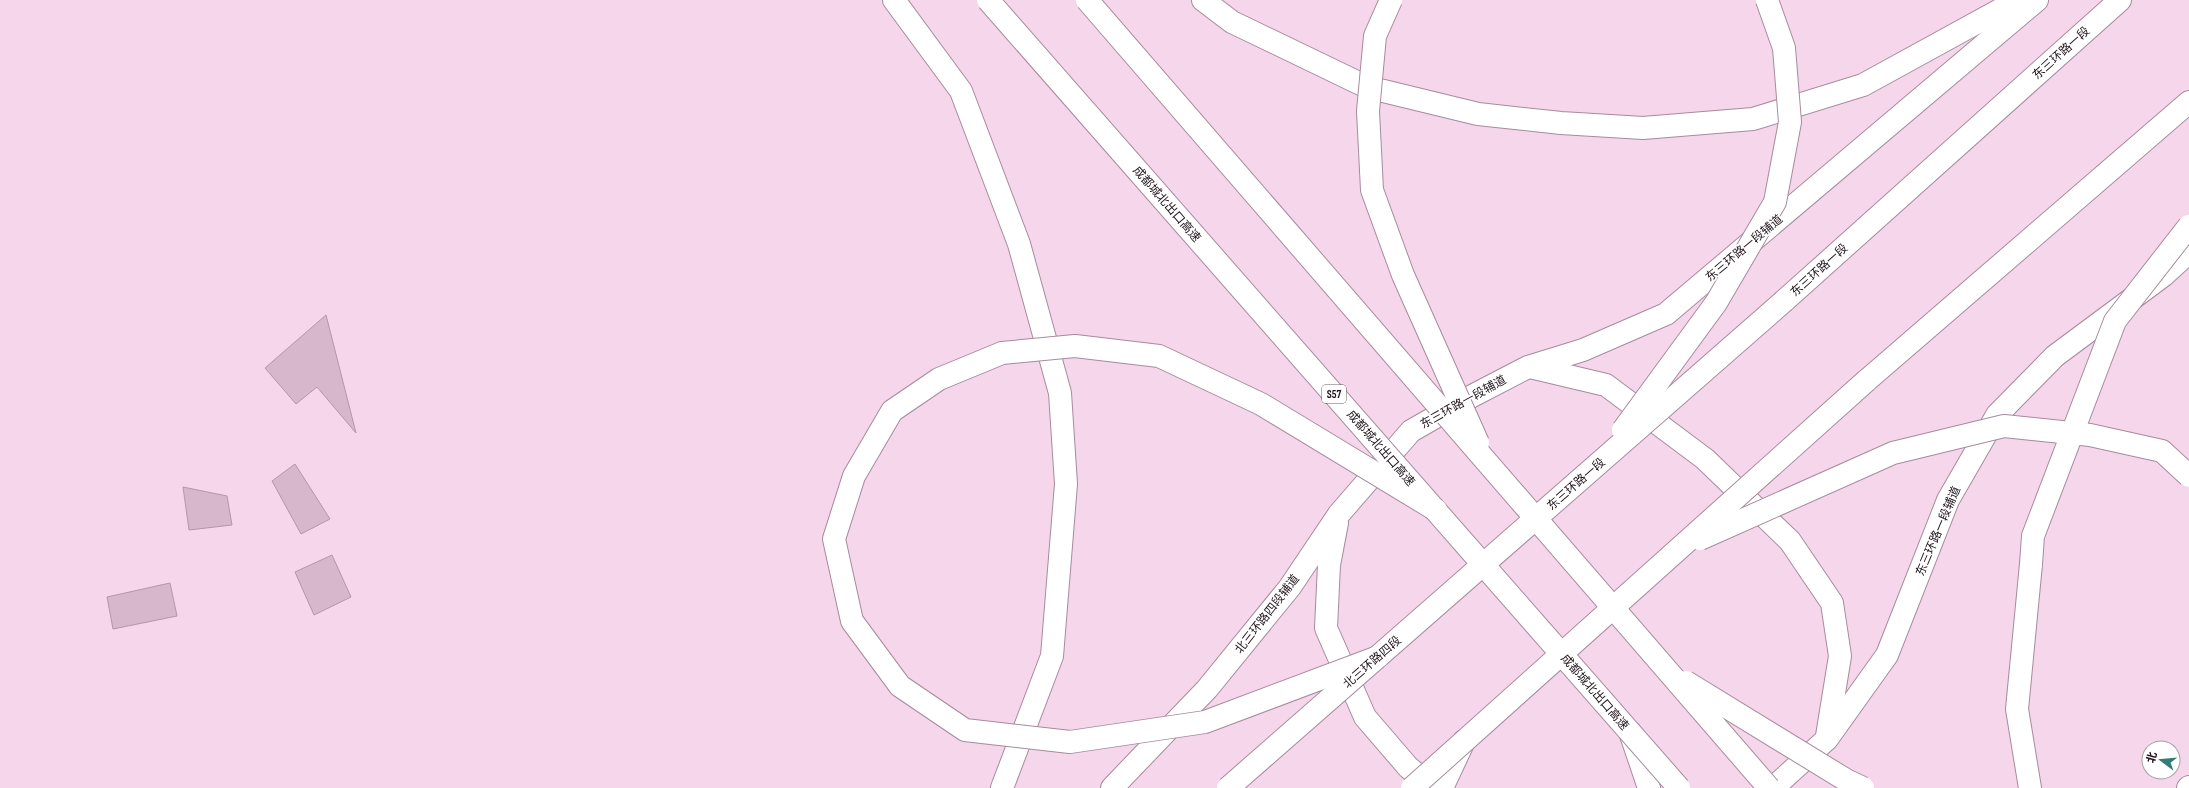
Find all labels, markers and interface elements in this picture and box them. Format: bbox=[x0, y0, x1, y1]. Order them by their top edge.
street label: 东三环路一段 bbox=[2030, 24, 2093, 83]
street label: 成都城北出口高速 bbox=[1129, 163, 1204, 245]
street label: 东三环路一段辅道 bbox=[1703, 212, 1786, 285]
street label: 东三环路一段 bbox=[1788, 241, 1851, 300]
street label: 东三环路一段辅道 bbox=[1418, 373, 1509, 432]
road number: S57 bbox=[1322, 385, 1346, 403]
street label: 成都城北出口高速 bbox=[1343, 407, 1418, 489]
street label: 东三环路一段 bbox=[1544, 455, 1608, 514]
street label: 东三环路一段辅道 bbox=[1913, 484, 1964, 578]
street label: 北三环路四段辅道 bbox=[1232, 572, 1303, 657]
street label: 北三环路四段 bbox=[1340, 633, 1404, 692]
street label: 成都城北出口高速 bbox=[1557, 651, 1632, 733]
north arrow bbox=[2141, 740, 2181, 780]
text: 北 bbox=[2144, 750, 2160, 764]

